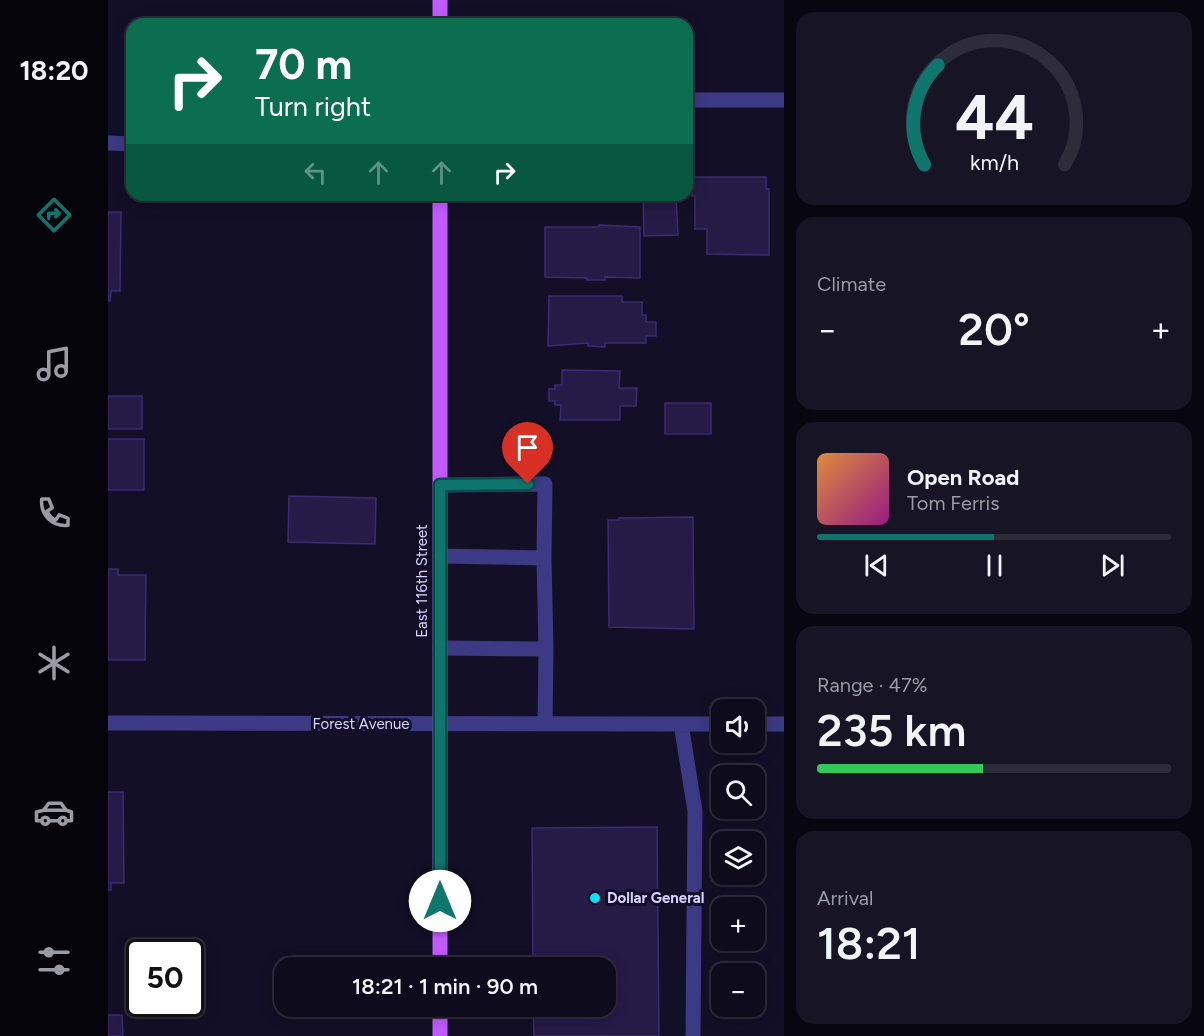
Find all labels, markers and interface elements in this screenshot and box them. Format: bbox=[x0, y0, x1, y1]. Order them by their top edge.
text: 70 m bbox=[255, 39, 352, 90]
icon: right bbox=[156, 42, 234, 120]
text: 18:20 bbox=[19, 54, 89, 87]
text: 44 bbox=[954, 81, 1033, 156]
text: Turn right bbox=[255, 90, 371, 123]
text: km/h bbox=[970, 151, 1018, 176]
icon: left bbox=[299, 156, 332, 189]
icon: ahead bbox=[362, 156, 395, 189]
icon: ahead bbox=[425, 156, 458, 189]
icon: right bbox=[488, 156, 521, 189]
icon: directions bbox=[33, 194, 75, 236]
text: Climate bbox=[817, 272, 886, 296]
text: 20° bbox=[958, 302, 1030, 356]
text: − bbox=[817, 310, 838, 349]
text: + bbox=[1150, 310, 1171, 349]
icon: music bbox=[33, 343, 75, 385]
pin bbox=[502, 422, 553, 484]
icon: arrive bbox=[511, 431, 544, 464]
text: Open Road bbox=[907, 464, 1019, 491]
text: Tom Ferris bbox=[907, 491, 1000, 515]
icon: phone bbox=[33, 492, 75, 534]
street label: East 116th Street bbox=[413, 524, 431, 638]
icon: previous bbox=[860, 549, 893, 582]
icon: pause bbox=[978, 549, 1011, 582]
icon: next bbox=[1096, 549, 1129, 582]
icon: climate bbox=[33, 642, 75, 684]
text: Range · 47% bbox=[817, 673, 927, 697]
map controls bbox=[711, 699, 765, 1017]
button: sound bbox=[711, 699, 765, 753]
text: 235 km bbox=[817, 703, 967, 757]
street label: Forest Avenue bbox=[312, 715, 410, 733]
button: search bbox=[711, 765, 765, 819]
icon: car bbox=[33, 791, 75, 833]
button: layers bbox=[711, 831, 765, 885]
position arrow bbox=[408, 869, 472, 933]
text: Arrival bbox=[817, 886, 873, 910]
place label: Dollar General bbox=[607, 889, 705, 907]
marker: Dollar General bbox=[588, 891, 602, 905]
button: + bbox=[711, 897, 765, 951]
text: 18:21 bbox=[817, 916, 921, 970]
speed limit sign: 50 bbox=[126, 939, 204, 1017]
icon: filters bbox=[33, 940, 75, 982]
button: − bbox=[711, 963, 765, 1017]
text: 18:21 · 1 min · 90 m bbox=[352, 973, 538, 1000]

